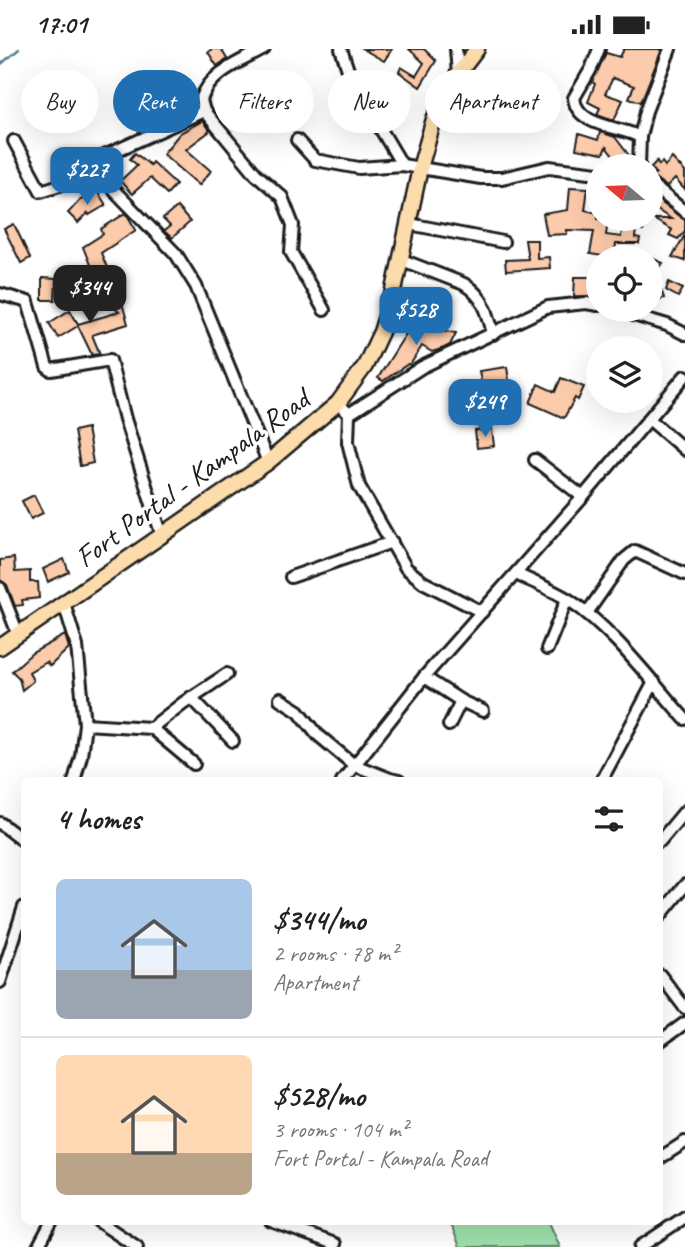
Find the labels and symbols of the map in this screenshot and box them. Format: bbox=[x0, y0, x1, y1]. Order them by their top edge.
pin: $227 bbox=[46, 148, 128, 207]
north arrow bbox=[586, 154, 663, 231]
pin: $344 bbox=[49, 265, 131, 325]
pin: $528 bbox=[375, 287, 457, 347]
street label: Fort Portal - Kampala Road bbox=[68, 378, 320, 576]
pin: $249 bbox=[444, 379, 526, 439]

